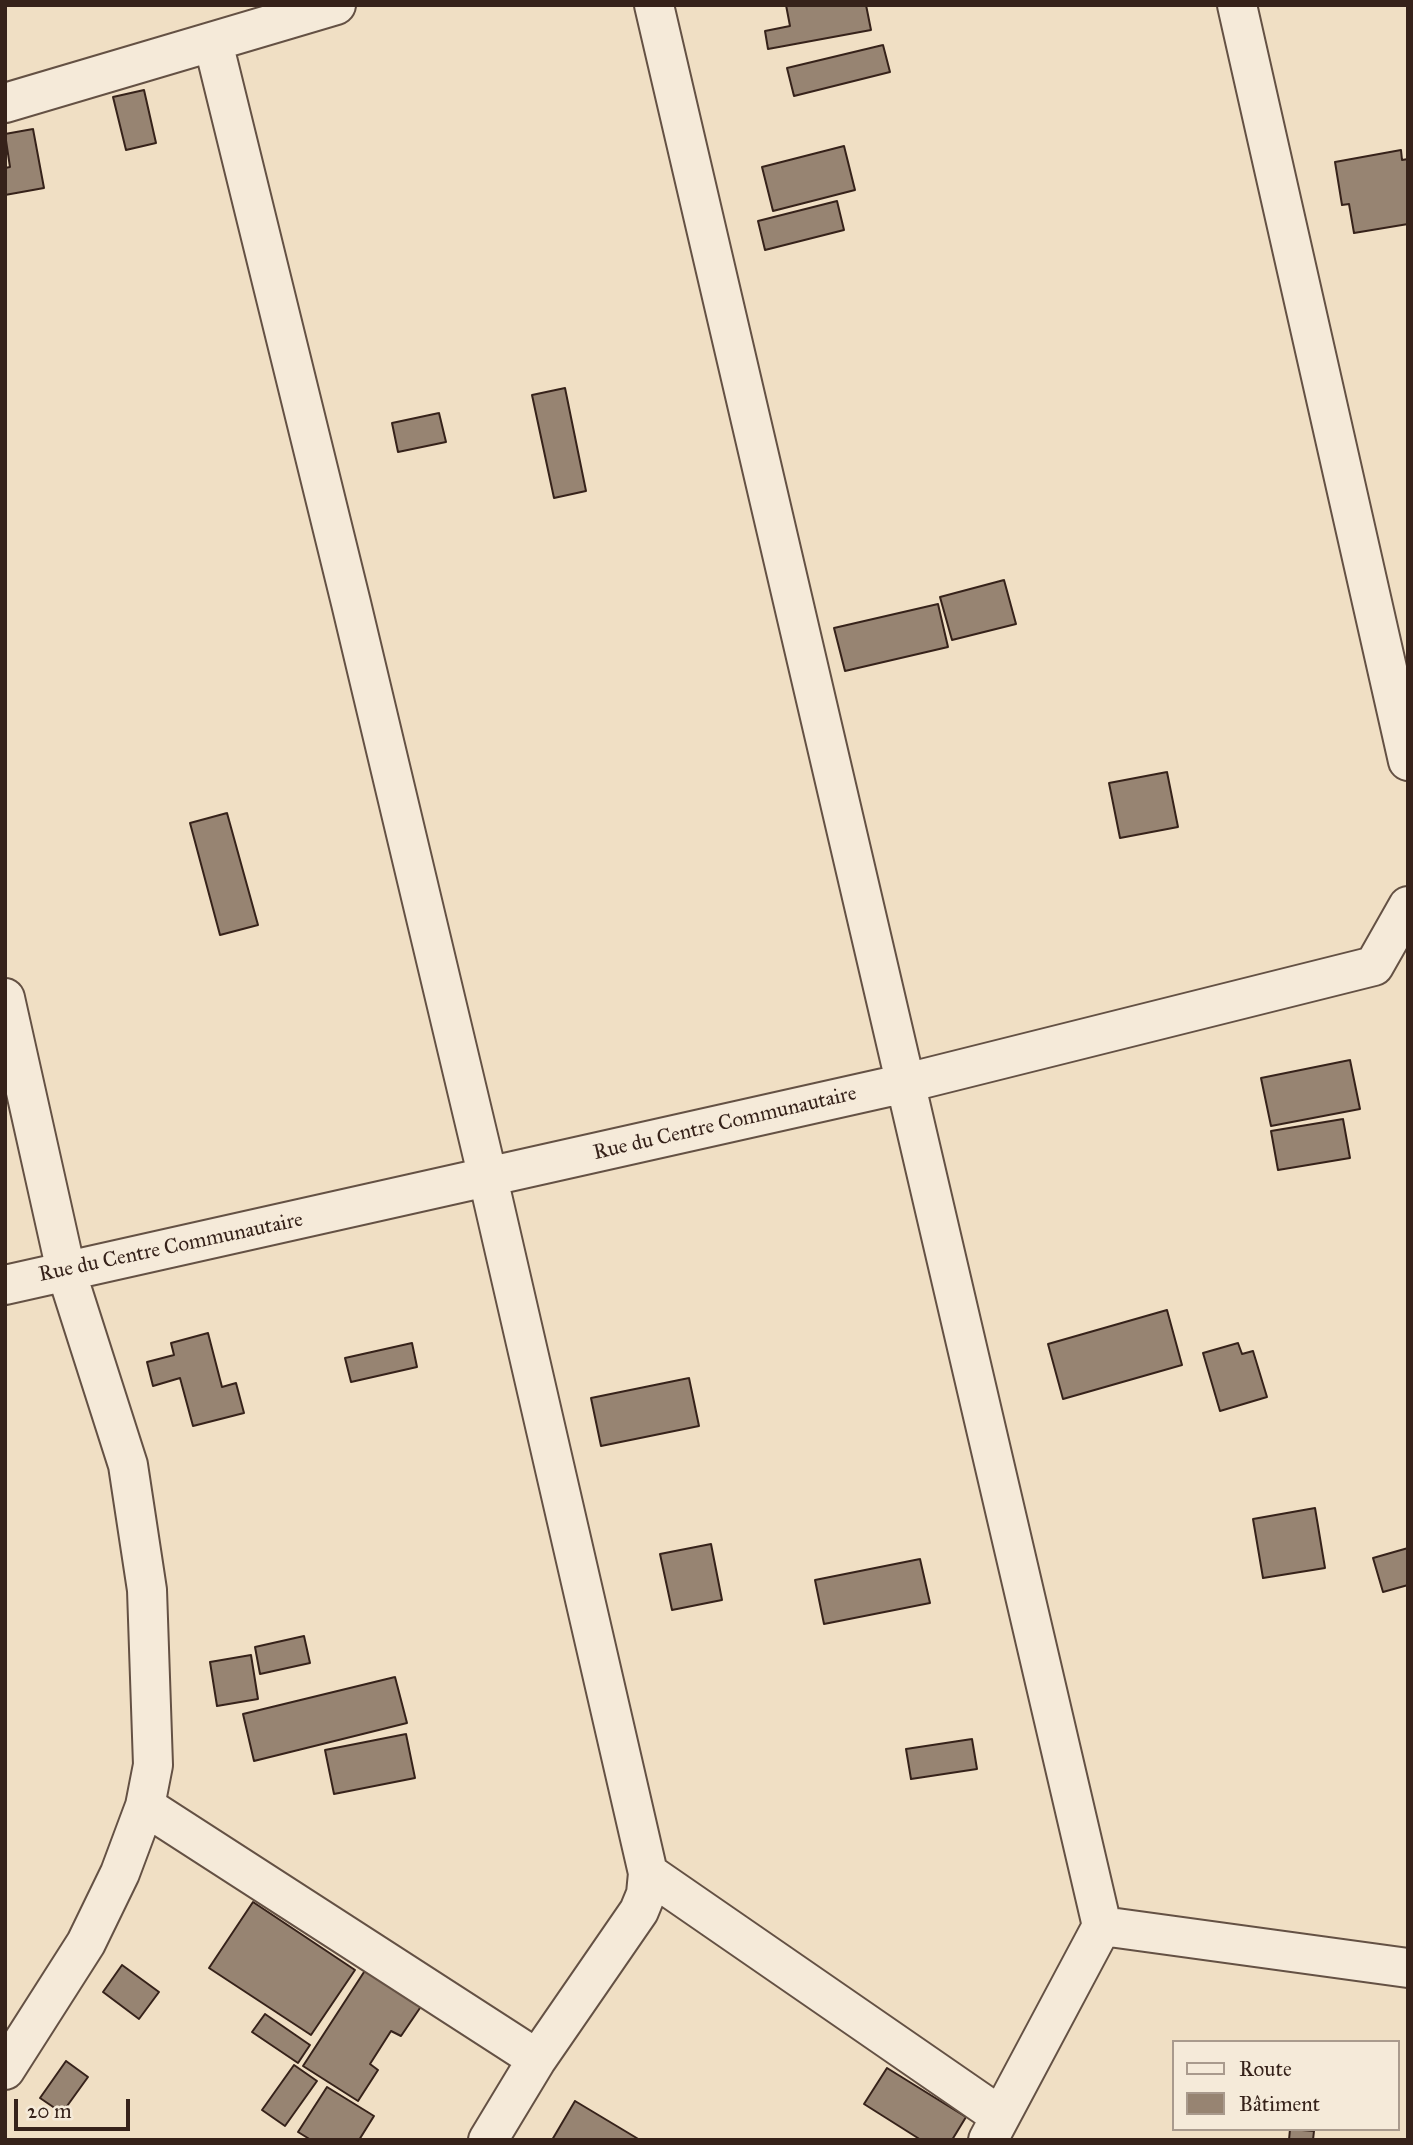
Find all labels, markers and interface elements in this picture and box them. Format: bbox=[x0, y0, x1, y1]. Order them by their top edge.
street label: Rue du Centre Communautaire bbox=[591, 1081, 859, 1167]
street label: Rue du Centre Communautaire bbox=[37, 1208, 305, 1288]
legend bbox=[1172, 2040, 1399, 2131]
text: Route bbox=[1239, 2056, 1292, 2082]
scale bar bbox=[18, 2086, 133, 2130]
text: Bâtiment bbox=[1239, 2091, 1320, 2117]
text: 20 m bbox=[27, 2098, 72, 2124]

